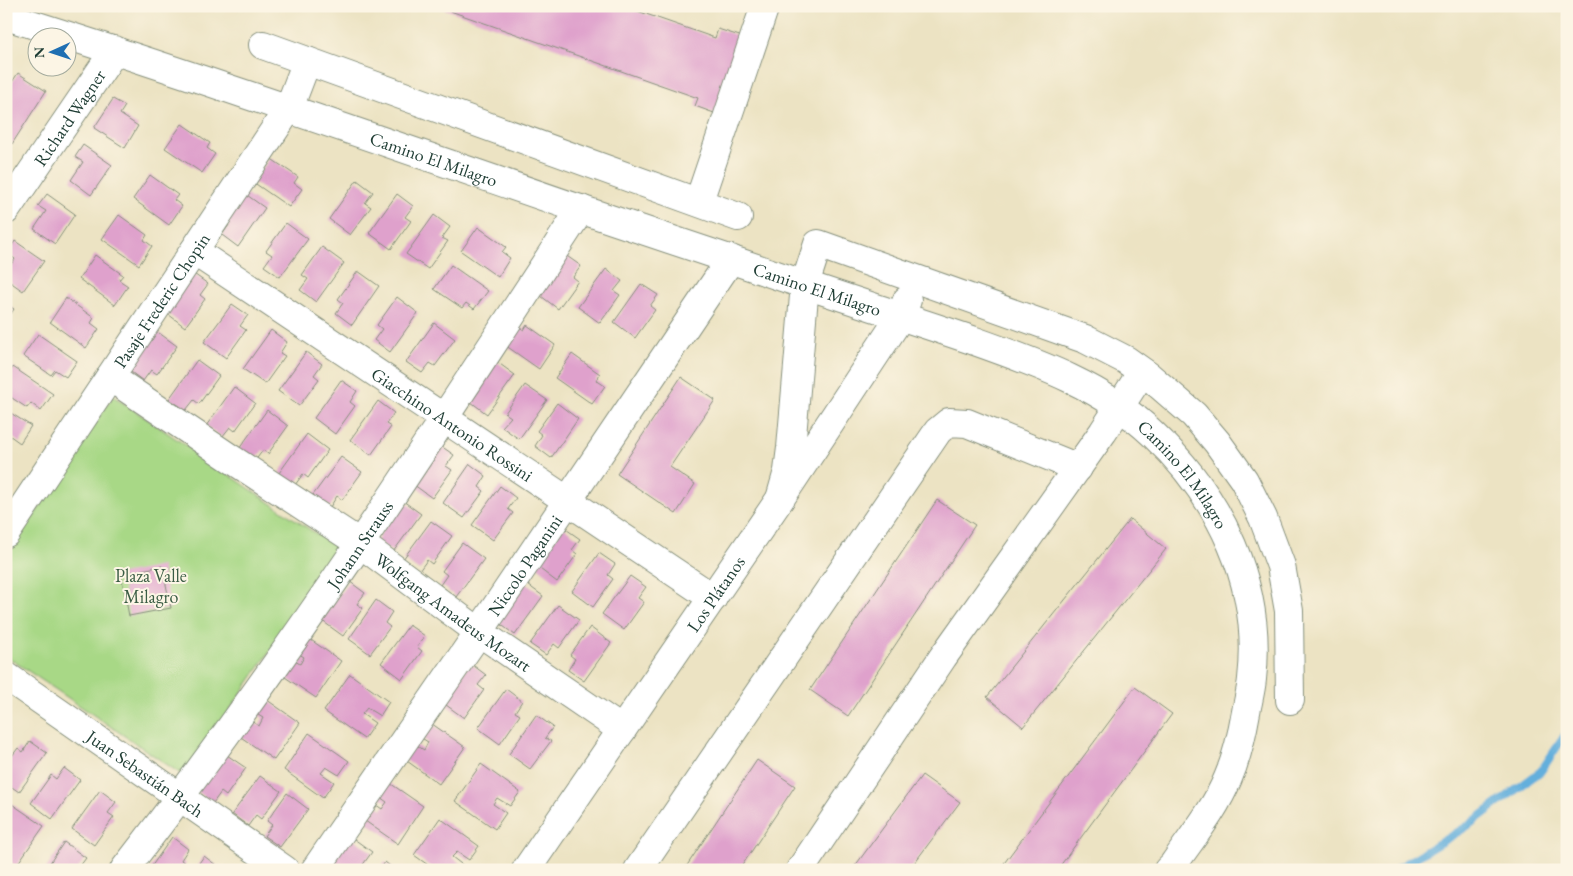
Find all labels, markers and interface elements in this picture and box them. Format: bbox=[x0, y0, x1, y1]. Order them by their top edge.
north arrow bbox=[28, 28, 78, 78]
text: N bbox=[30, 46, 48, 59]
street label: Richard Wagner bbox=[28, 65, 110, 170]
street label: Camino El Milagro bbox=[367, 126, 501, 191]
street label: Pasaje Frederic Chopin bbox=[108, 228, 215, 372]
street label: Camino El Milagro bbox=[750, 257, 884, 321]
street label: Giacchino Antonio Rossini bbox=[367, 362, 538, 486]
street label: Camino El Milagro bbox=[1133, 414, 1234, 532]
street label: Johann Strauss bbox=[320, 495, 398, 595]
street label: Niccolo Paganini bbox=[482, 509, 567, 620]
street label: Wolfgang Amadeus Mozart bbox=[370, 547, 536, 676]
street label: Los Plátanos bbox=[681, 551, 750, 636]
park label: Plaza Valle Milagro bbox=[115, 564, 187, 608]
street label: Juan Sebastián Bach bbox=[81, 723, 209, 822]

